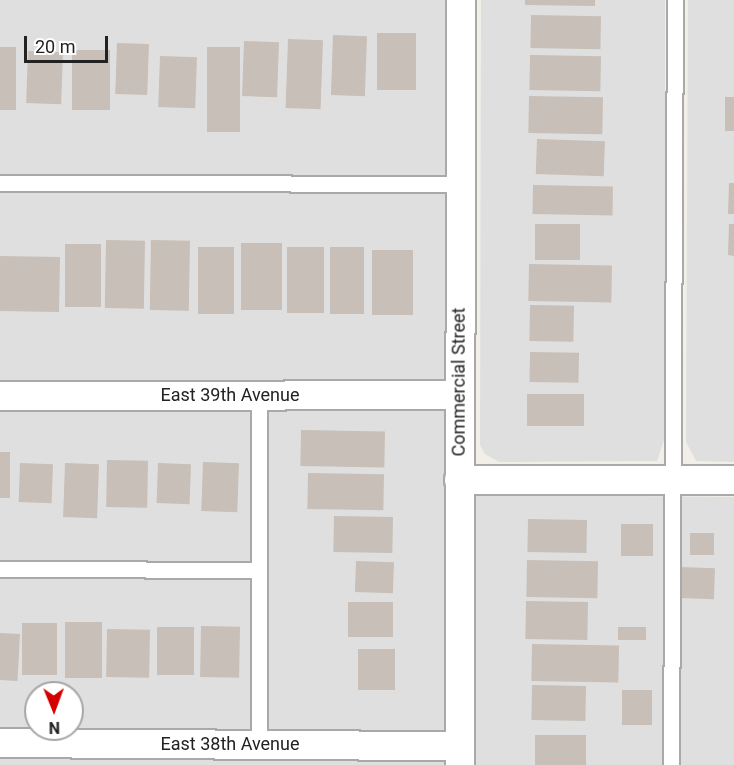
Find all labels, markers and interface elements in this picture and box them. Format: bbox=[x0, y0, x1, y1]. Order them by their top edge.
scale bar bbox=[27, 24, 111, 62]
text: 20 m bbox=[35, 36, 75, 57]
street label: Commercial Street bbox=[448, 308, 470, 456]
street label: East 39th Avenue bbox=[160, 384, 300, 406]
north arrow bbox=[24, 681, 84, 741]
text: N bbox=[48, 718, 60, 737]
street label: East 38th Avenue bbox=[160, 733, 300, 755]

